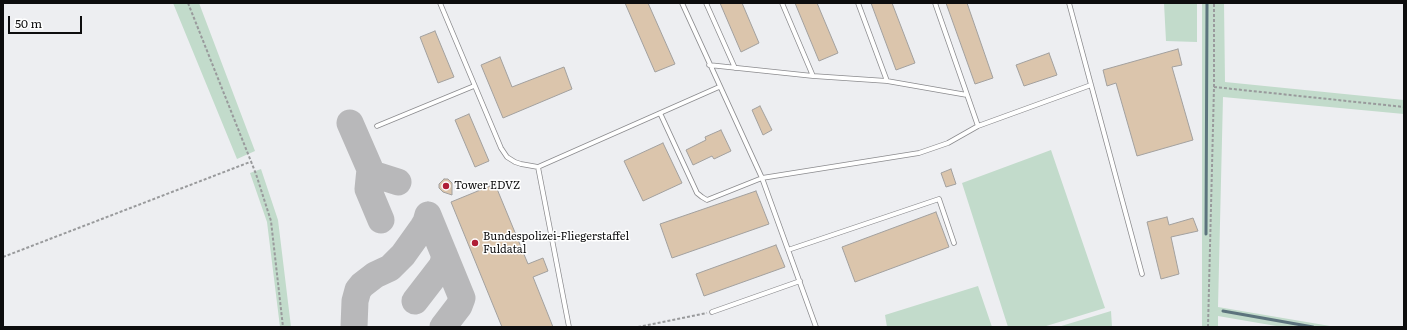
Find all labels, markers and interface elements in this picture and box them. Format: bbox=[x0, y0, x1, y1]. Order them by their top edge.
scale bar bbox=[10, 8, 84, 34]
text: 50 m bbox=[15, 14, 42, 32]
place label: Tower EDVZ bbox=[454, 179, 520, 193]
marker: Tower EDVZ bbox=[441, 181, 451, 191]
place label: Bundespolizei-Fliegerstaffel Fuldatal bbox=[483, 230, 629, 256]
marker: Bundespolizei-Fliegerstaffel Fuldatal bbox=[470, 238, 480, 248]

